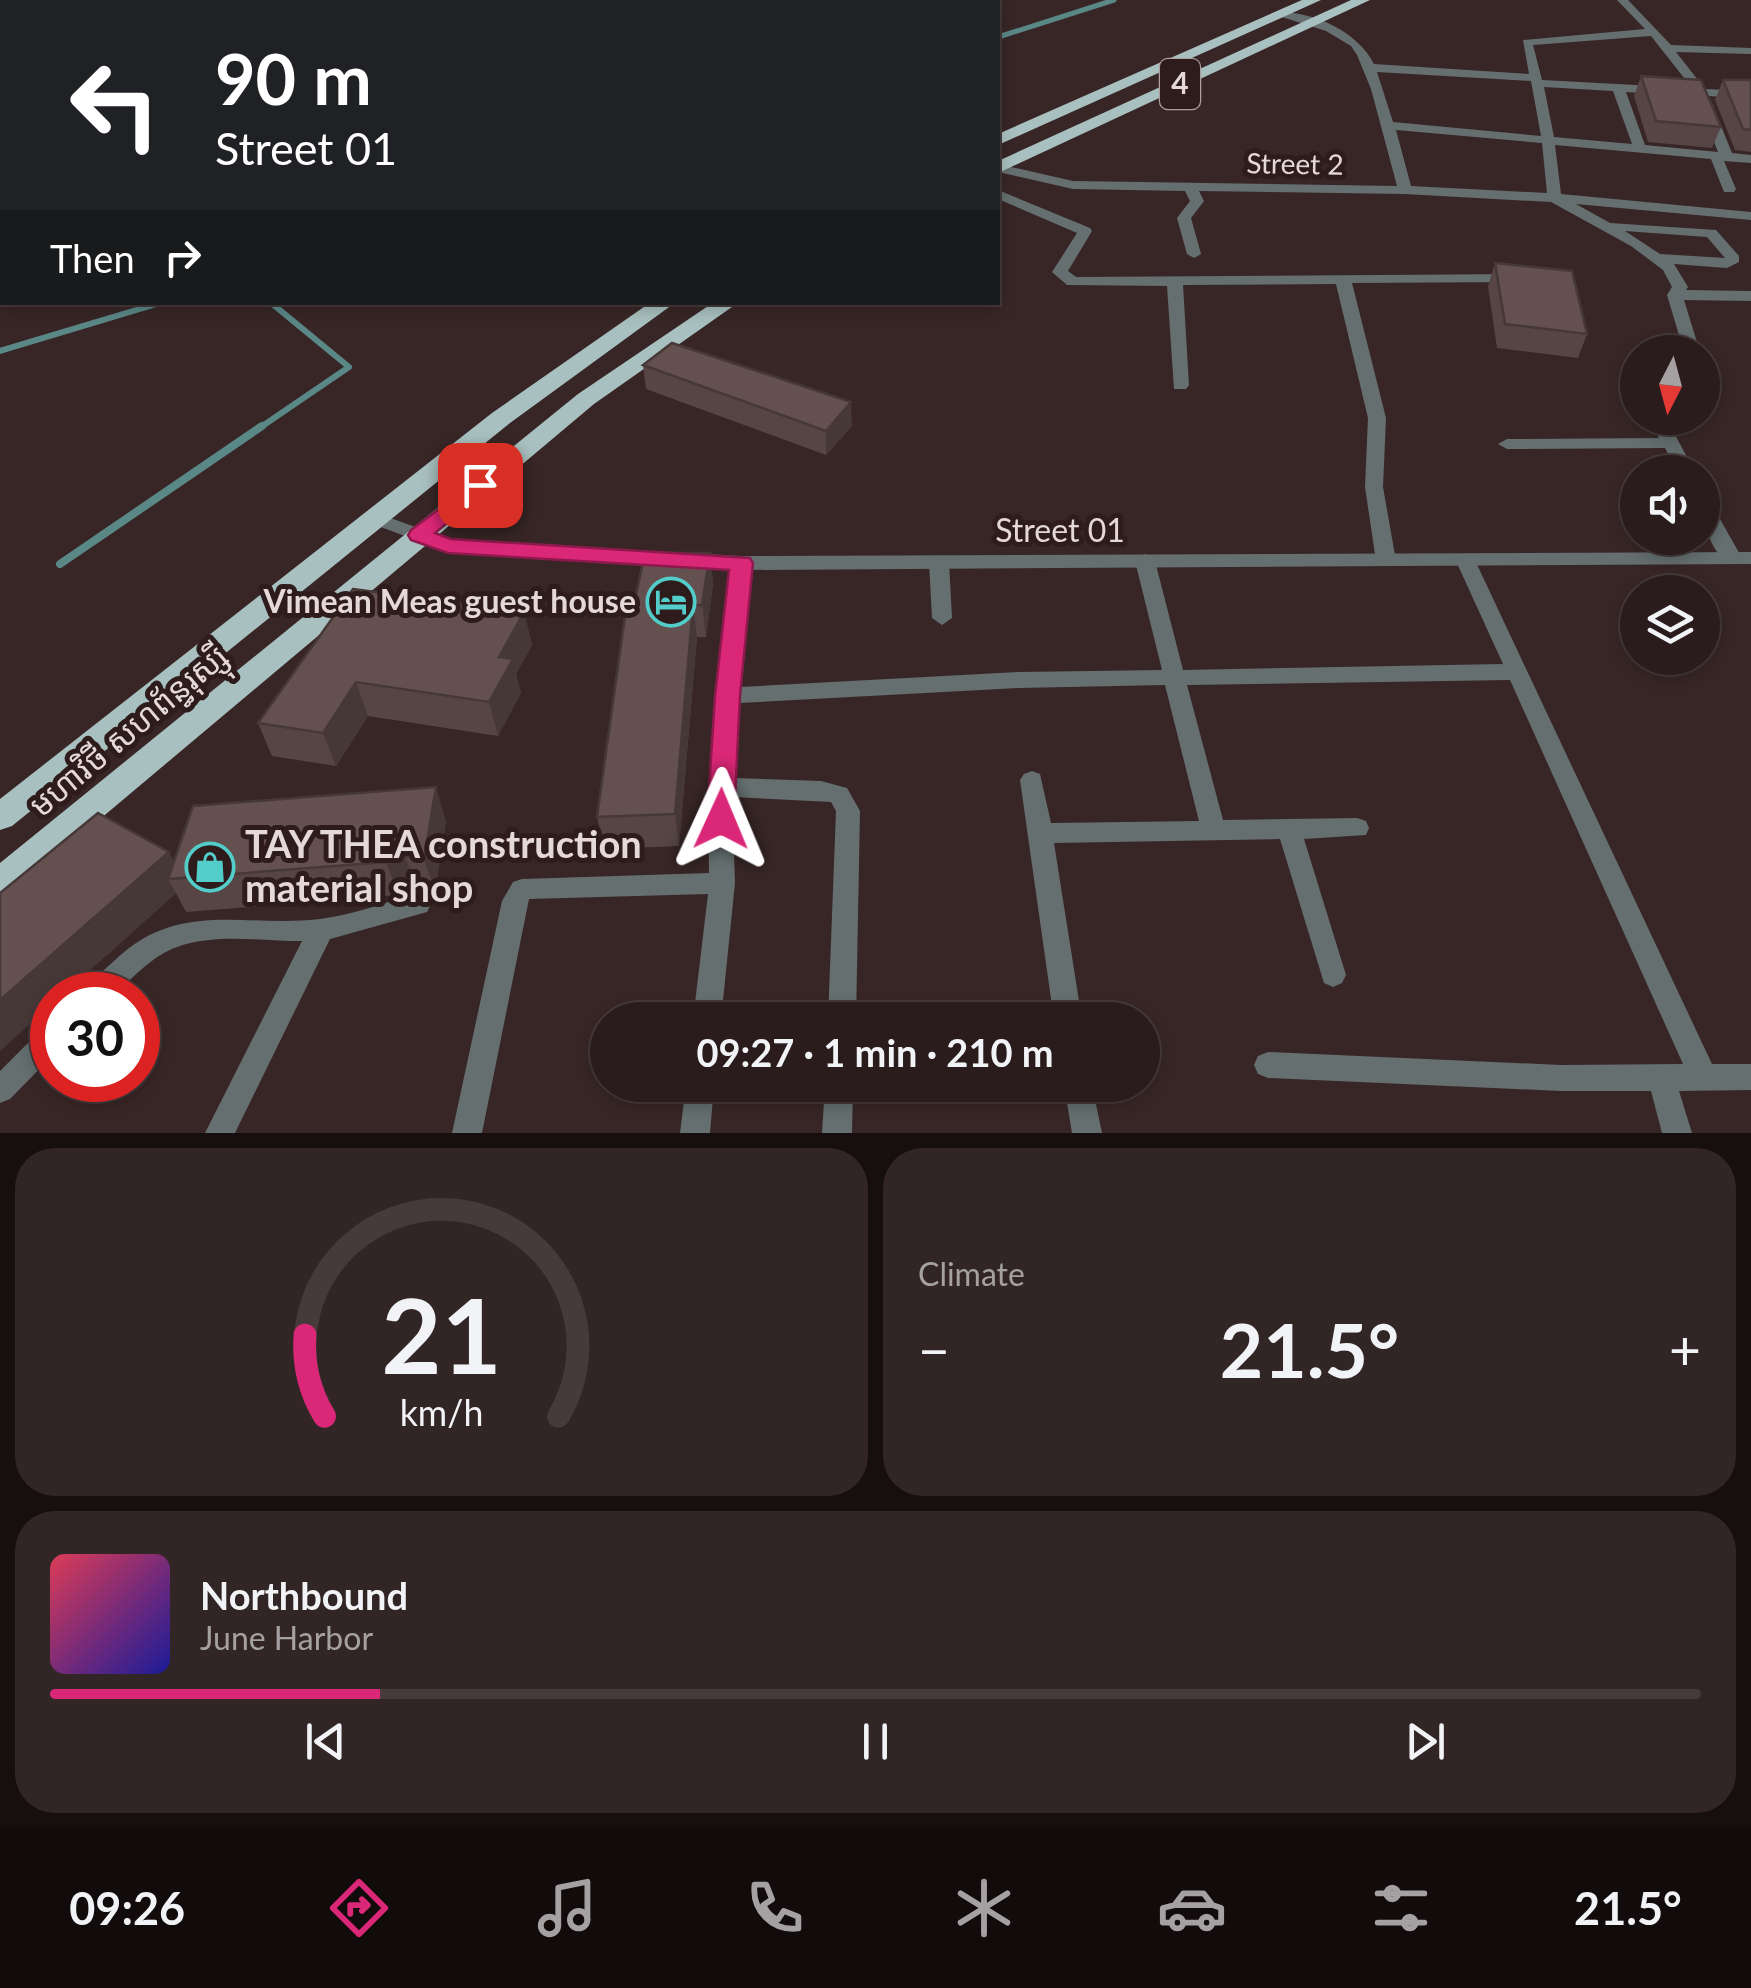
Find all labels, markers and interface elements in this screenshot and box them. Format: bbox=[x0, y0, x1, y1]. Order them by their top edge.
text: 90 m bbox=[215, 36, 372, 120]
icon: left bbox=[50, 40, 180, 170]
road number: 4 bbox=[1160, 59, 1200, 109]
text: Street 01 bbox=[215, 121, 397, 175]
street label: Street 2 bbox=[1246, 145, 1344, 181]
icon: right bbox=[155, 230, 210, 285]
text: Then bbox=[50, 235, 135, 281]
north arrow bbox=[1620, 335, 1720, 435]
map controls bbox=[1620, 335, 1720, 675]
pin bbox=[438, 443, 523, 528]
button: sound bbox=[1620, 455, 1720, 555]
icon: arrive bbox=[453, 458, 508, 513]
street label: Street 01 bbox=[995, 510, 1125, 549]
button: layers bbox=[1620, 575, 1720, 675]
hotel icon: Vimean Meas guest house bbox=[645, 576, 697, 628]
place label: Vimean Meas guest house bbox=[262, 581, 636, 620]
street label: មហាវិថី សហព័ន្ធរុស្ស៊ី bbox=[21, 636, 241, 831]
position arrow bbox=[669, 767, 773, 871]
place label: TAY THEA construction material shop bbox=[245, 820, 642, 910]
shop icon: TAY THEA construction material shop bbox=[184, 841, 236, 893]
speed limit sign: 30 bbox=[30, 972, 160, 1102]
text: 09:27 · 1 min · 210 m bbox=[696, 1029, 1054, 1075]
text: Climate bbox=[918, 1254, 1025, 1293]
text: 21 bbox=[381, 1271, 502, 1396]
text: 21.5° bbox=[1220, 1304, 1399, 1394]
text: − bbox=[918, 1316, 950, 1382]
text: + bbox=[1669, 1316, 1701, 1382]
text: km/h bbox=[400, 1391, 483, 1434]
text: Northbound bbox=[200, 1572, 408, 1618]
text: June Harbor bbox=[200, 1618, 373, 1657]
icon: previous bbox=[298, 1714, 353, 1769]
icon: pause bbox=[848, 1714, 903, 1769]
icon: next bbox=[1398, 1714, 1453, 1769]
icon: directions bbox=[324, 1873, 394, 1943]
icon: music bbox=[532, 1873, 602, 1943]
icon: phone bbox=[740, 1873, 810, 1943]
icon: climate bbox=[949, 1873, 1019, 1943]
icon: car bbox=[1157, 1873, 1227, 1943]
icon: filters bbox=[1366, 1873, 1436, 1943]
text: 09:26 bbox=[69, 1881, 185, 1935]
text: 21.5° bbox=[1574, 1881, 1682, 1935]

